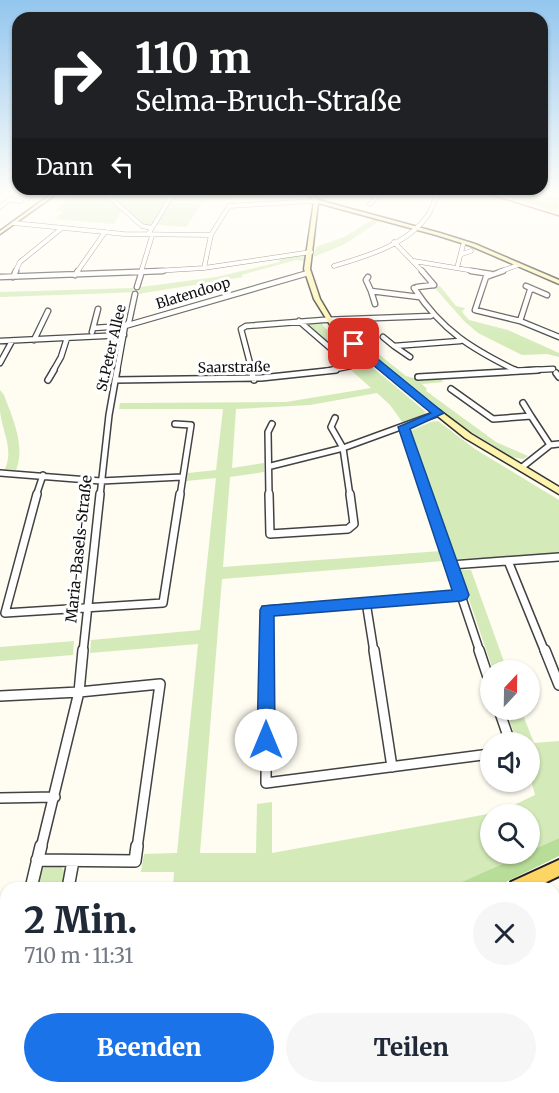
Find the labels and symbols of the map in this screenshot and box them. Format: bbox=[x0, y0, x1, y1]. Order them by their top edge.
street label: Blatendoop bbox=[154, 273, 233, 313]
street label: St.Peter Allee bbox=[92, 303, 130, 393]
pin bbox=[328, 318, 379, 369]
street label: Saarstraße bbox=[198, 357, 270, 377]
street label: Maria-Basels-Straße bbox=[61, 474, 96, 624]
north arrow bbox=[480, 660, 540, 720]
position arrow bbox=[234, 708, 298, 772]

